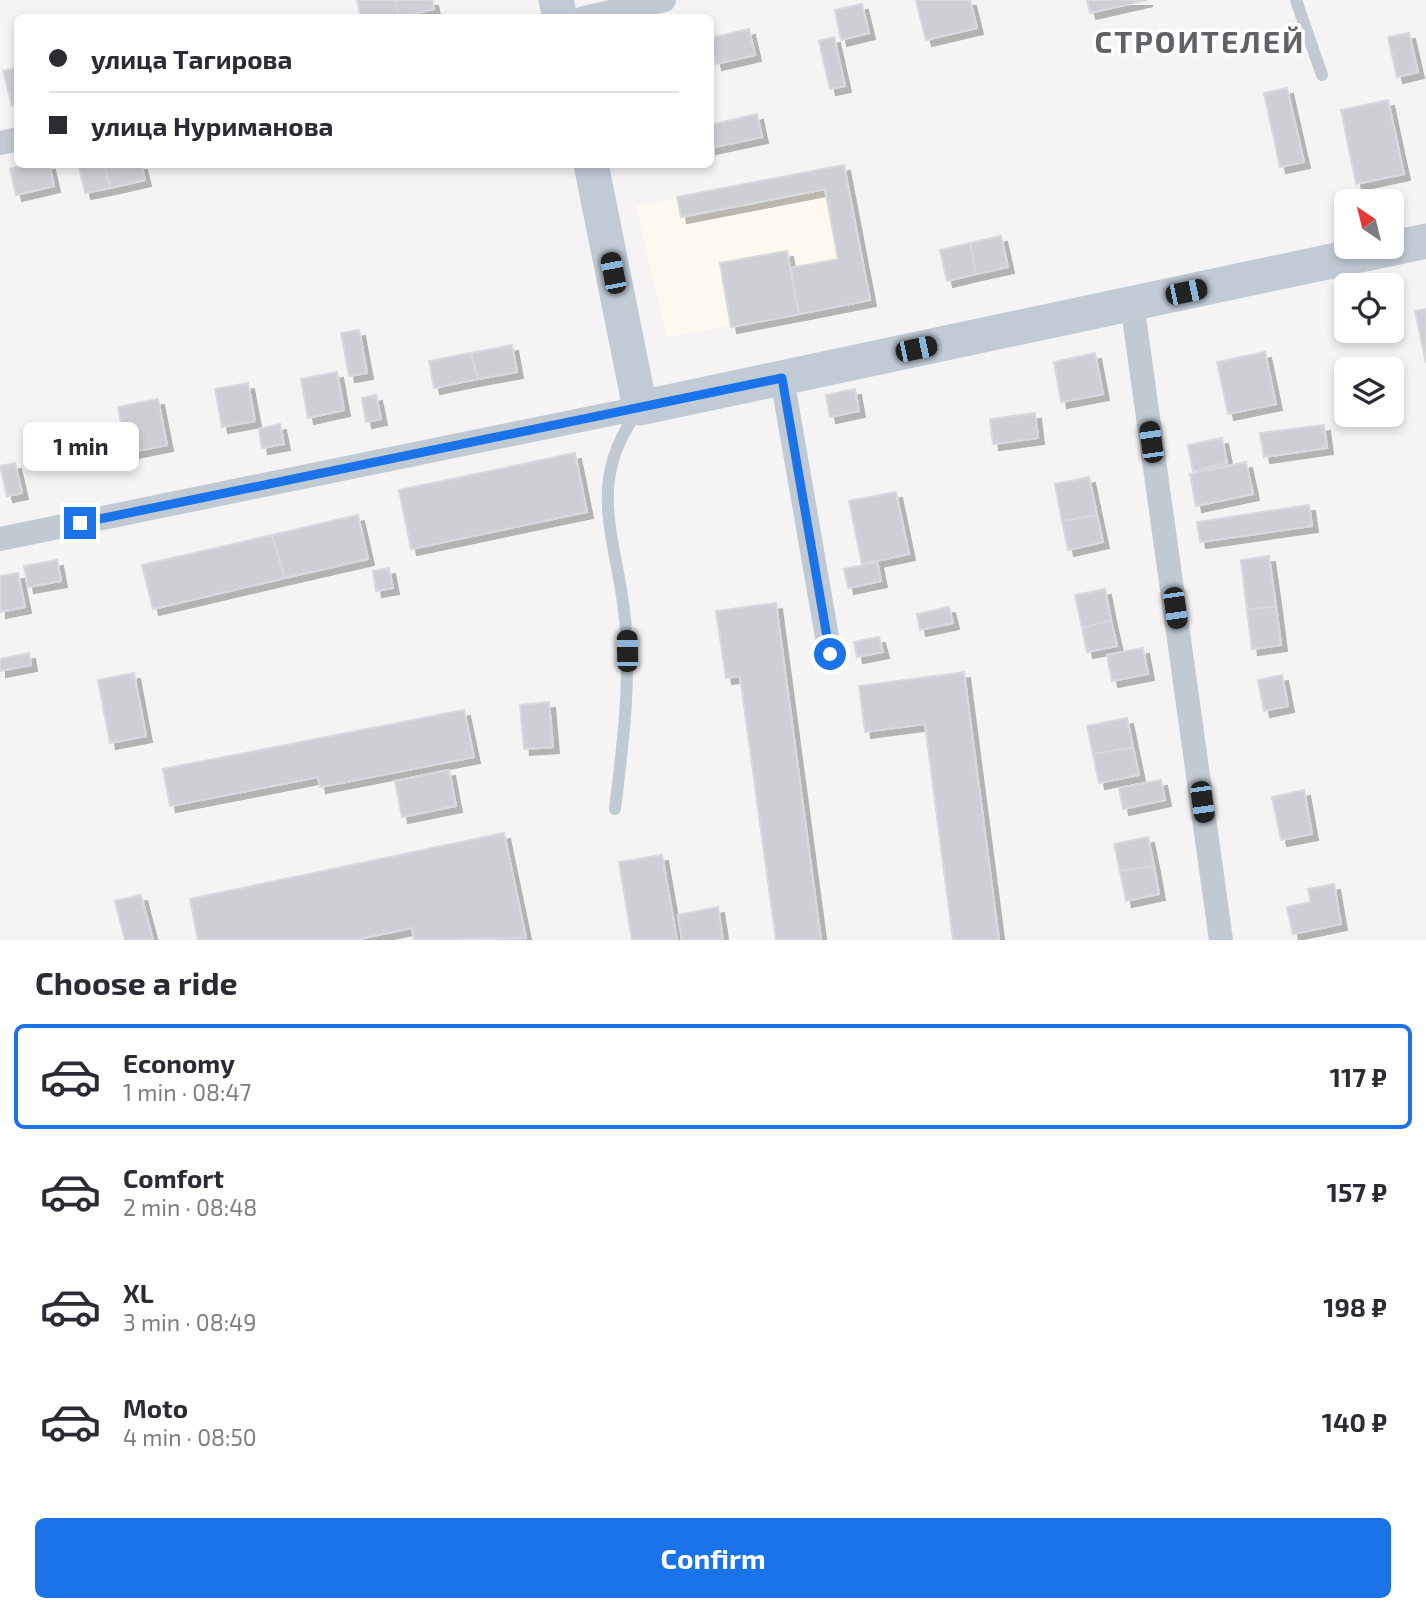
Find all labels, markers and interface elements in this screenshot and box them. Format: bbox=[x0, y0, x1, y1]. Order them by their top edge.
district label: СТРОИТЕЛЕЙ bbox=[1095, 23, 1305, 59]
text: улица Тагирова bbox=[91, 43, 292, 74]
text: улица Нуриманова bbox=[91, 110, 334, 141]
north arrow bbox=[1334, 189, 1404, 259]
map controls bbox=[1334, 189, 1404, 427]
car bbox=[599, 250, 628, 296]
button: locate bbox=[1334, 273, 1404, 343]
car bbox=[1164, 277, 1209, 307]
car bbox=[894, 334, 939, 364]
button: layers bbox=[1334, 357, 1404, 427]
car bbox=[1138, 420, 1165, 464]
callout: 1 min bbox=[22, 421, 138, 470]
text: 1 min bbox=[53, 432, 109, 460]
route end bbox=[64, 507, 96, 539]
car bbox=[1162, 586, 1189, 630]
car bbox=[617, 630, 638, 672]
route start bbox=[814, 638, 846, 670]
car bbox=[1189, 780, 1216, 824]
text: Choose a ride bbox=[35, 963, 238, 1001]
icon: car bbox=[39, 1045, 102, 1108]
text: Economy bbox=[123, 1047, 235, 1078]
text: 117 ₽ bbox=[1330, 1061, 1387, 1092]
text: 1 min · 08:47 bbox=[123, 1078, 251, 1106]
icon: car bbox=[39, 1160, 102, 1223]
text: Comfort bbox=[123, 1162, 224, 1193]
text: 157 ₽ bbox=[1327, 1176, 1387, 1207]
text: 2 min · 08:48 bbox=[123, 1193, 257, 1221]
icon: car bbox=[39, 1275, 102, 1338]
text: XL bbox=[123, 1277, 154, 1308]
text: 198 ₽ bbox=[1323, 1291, 1387, 1322]
text: 3 min · 08:49 bbox=[123, 1308, 256, 1336]
icon: car bbox=[39, 1390, 102, 1453]
text: Moto bbox=[123, 1392, 188, 1423]
text: 140 ₽ bbox=[1322, 1406, 1387, 1437]
text: 4 min · 08:50 bbox=[123, 1423, 257, 1451]
button: Confirm bbox=[35, 1518, 1391, 1598]

